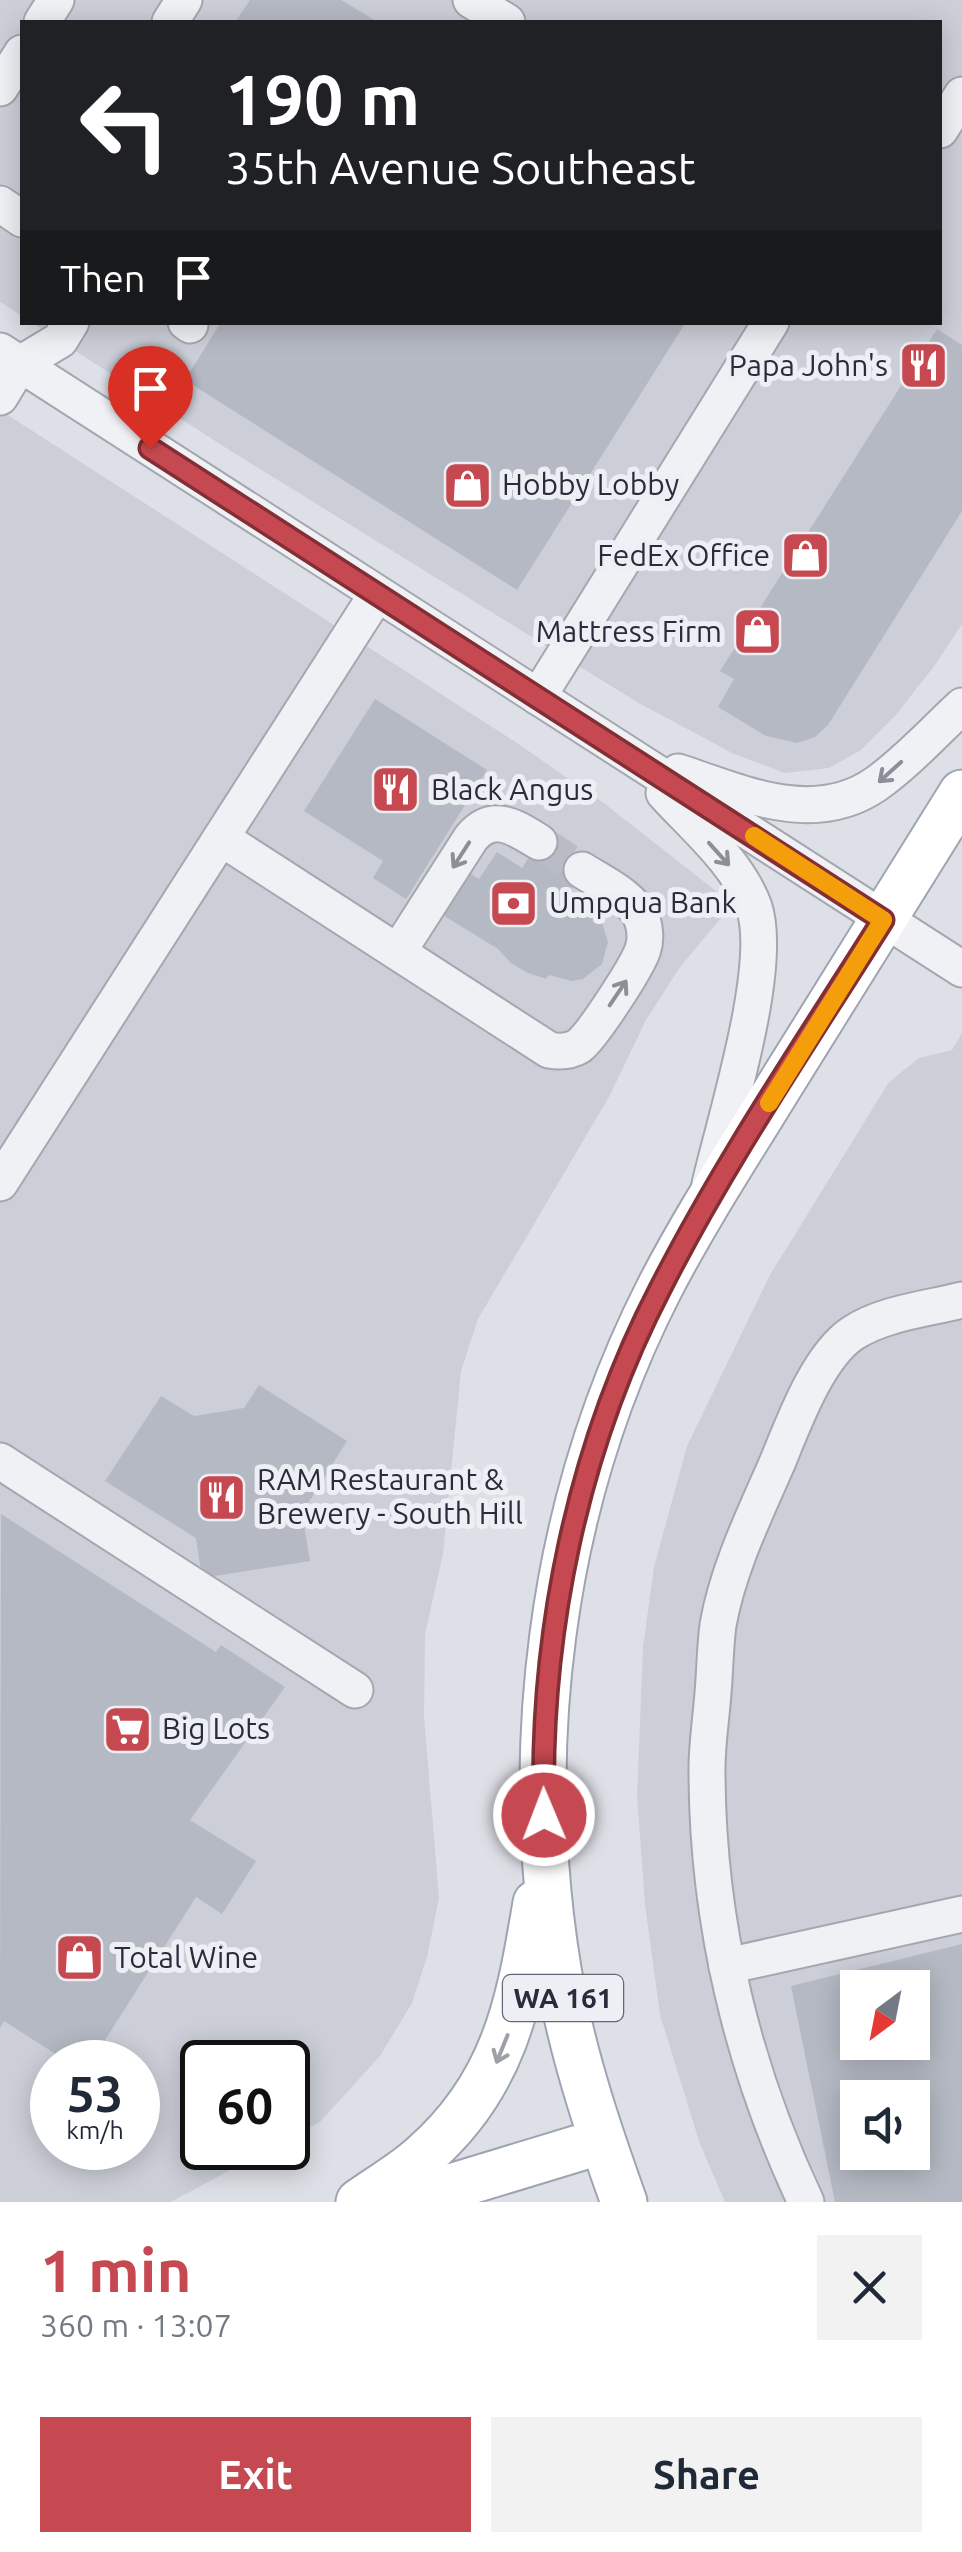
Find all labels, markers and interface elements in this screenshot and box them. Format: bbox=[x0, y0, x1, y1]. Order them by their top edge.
icon: left bbox=[60, 60, 190, 190]
text: 190 m bbox=[225, 60, 420, 138]
text: 35th Avenue Southeast bbox=[225, 142, 696, 193]
icon: arrive bbox=[166, 250, 221, 305]
text: Then bbox=[60, 257, 146, 299]
restaurant icon: Papa John's bbox=[897, 340, 949, 392]
pin bbox=[108, 346, 193, 449]
place label: Papa John's bbox=[729, 348, 888, 382]
icon: arrive bbox=[123, 361, 178, 416]
shop icon: Hobby Lobby bbox=[441, 459, 493, 511]
place label: Hobby Lobby bbox=[502, 467, 679, 501]
shop icon: FedEx Office bbox=[779, 530, 831, 582]
place label: FedEx Office bbox=[597, 538, 770, 572]
shop icon: Mattress Firm bbox=[731, 606, 783, 658]
place label: Mattress Firm bbox=[536, 614, 722, 648]
one-way arrow bbox=[878, 760, 903, 783]
restaurant icon: Black Angus bbox=[370, 764, 422, 816]
place label: Black Angus bbox=[431, 772, 593, 806]
one-way arrow bbox=[450, 840, 471, 868]
one-way arrow bbox=[707, 841, 730, 866]
bank icon: Umpqua Bank bbox=[488, 877, 540, 929]
place label: Umpqua Bank bbox=[549, 885, 737, 919]
one-way arrow bbox=[607, 979, 628, 1007]
place label: RAM Restaurant & Brewery - South Hill bbox=[257, 1462, 523, 1530]
restaurant icon: RAM Restaurant & Brewery - South Hill bbox=[196, 1471, 248, 1523]
supermarket icon: Big Lots bbox=[101, 1703, 153, 1755]
place label: Big Lots bbox=[162, 1711, 270, 1745]
position arrow bbox=[492, 1763, 596, 1867]
shop icon: Total Wine bbox=[53, 1932, 105, 1984]
place label: Total Wine bbox=[114, 1940, 258, 1974]
north arrow bbox=[840, 1970, 930, 2060]
map controls bbox=[840, 1970, 930, 2170]
road number: WA 161 bbox=[503, 1975, 623, 2021]
one-way arrow bbox=[492, 2033, 510, 2064]
speed limit sign: 60 bbox=[180, 2040, 310, 2170]
text: 53 bbox=[67, 2065, 123, 2121]
button: sound bbox=[840, 2080, 930, 2170]
text: km/h bbox=[66, 2116, 124, 2144]
button: close bbox=[817, 2235, 922, 2340]
text: 1 min bbox=[40, 2236, 192, 2303]
text: 360 m · 13:07 bbox=[40, 2307, 232, 2343]
button: Exit bbox=[40, 2417, 471, 2532]
button: Share bbox=[491, 2417, 922, 2532]

